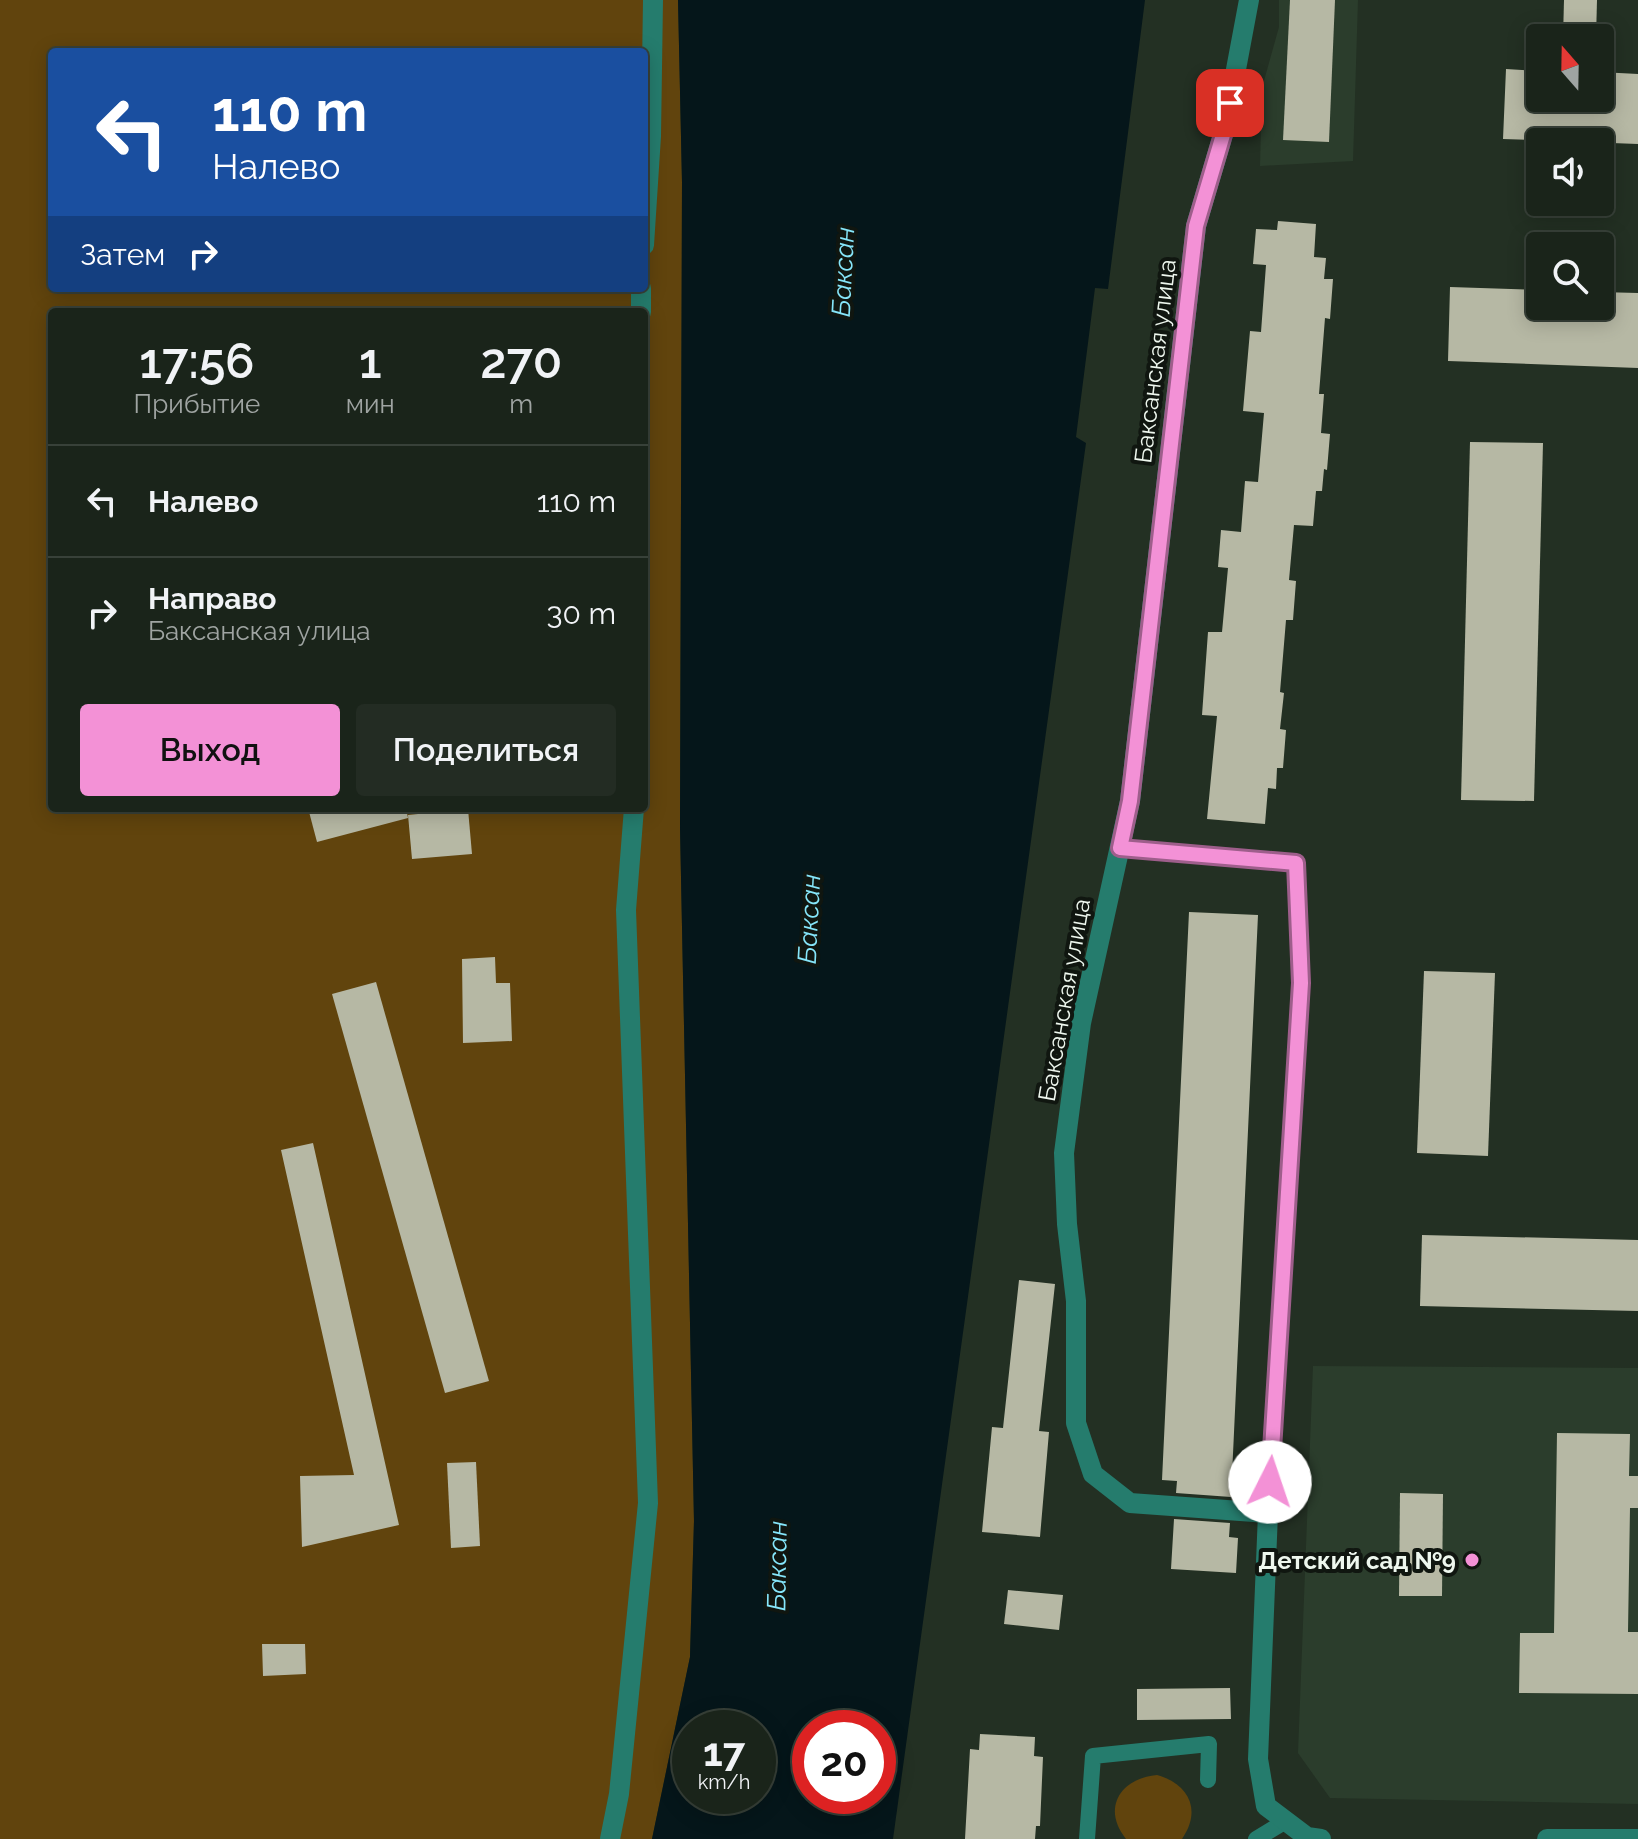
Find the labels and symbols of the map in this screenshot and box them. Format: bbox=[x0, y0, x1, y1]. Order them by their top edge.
north arrow bbox=[1526, 24, 1614, 112]
pin bbox=[1196, 69, 1264, 137]
water label: Баксан bbox=[826, 226, 860, 318]
street label: Баксанская улица bbox=[1128, 257, 1182, 465]
water label: Баксан bbox=[792, 873, 826, 965]
street label: Баксанская улица bbox=[1032, 896, 1096, 1104]
position arrow bbox=[1228, 1440, 1312, 1524]
water label: Баксан bbox=[761, 1521, 793, 1611]
place label: Детский сад №9 bbox=[1258, 1546, 1456, 1575]
marker: Детский сад №9 bbox=[1463, 1551, 1481, 1569]
speed limit sign: 20 bbox=[792, 1710, 896, 1814]

